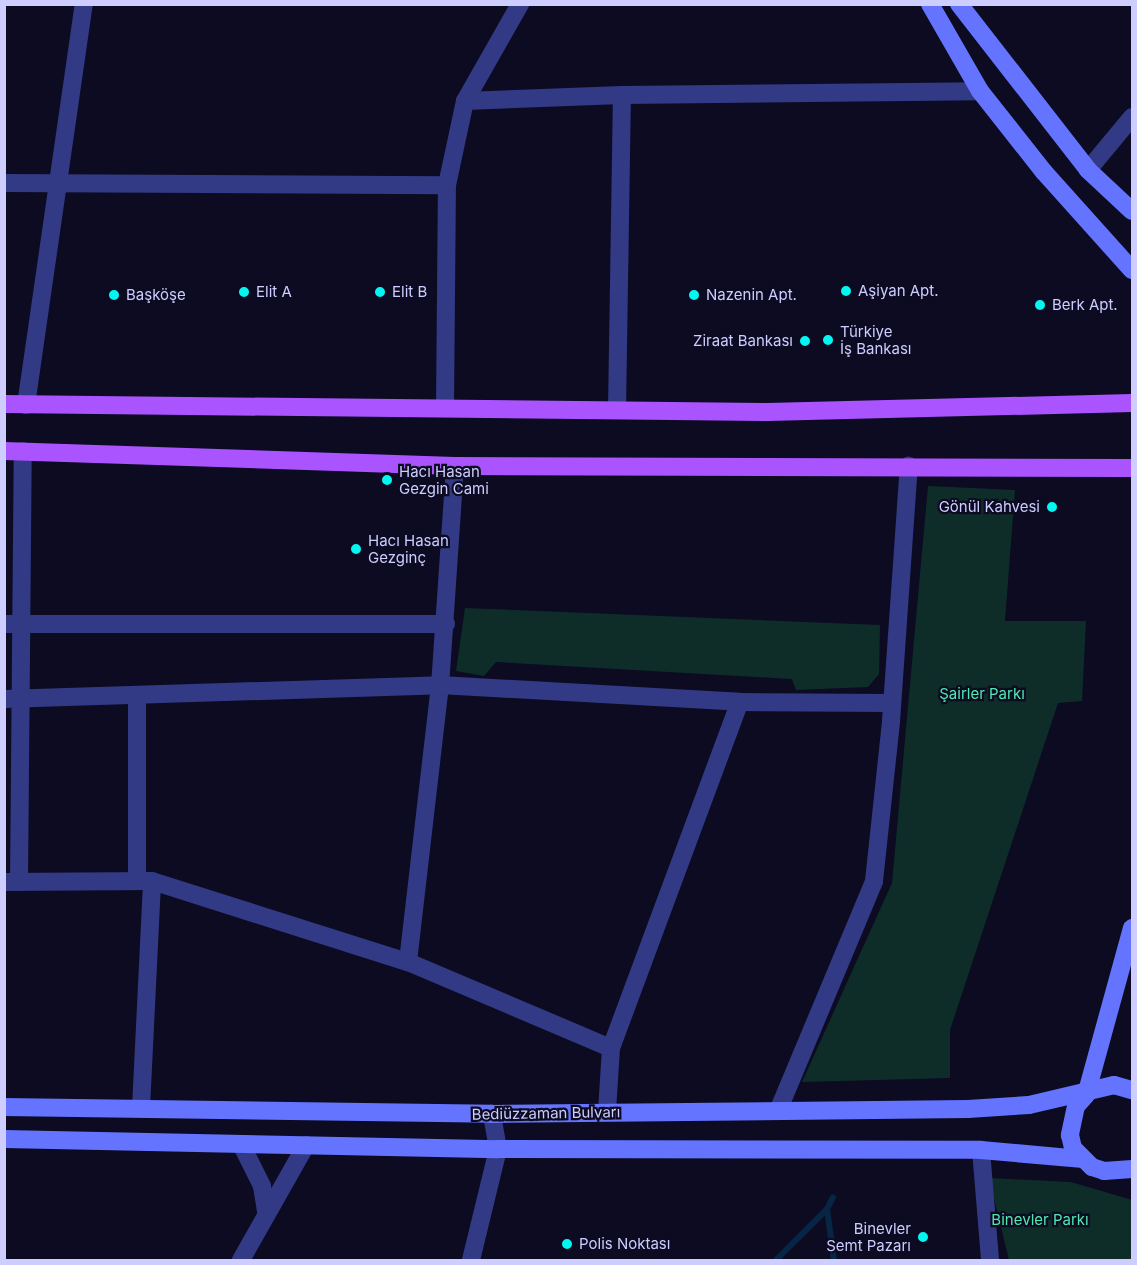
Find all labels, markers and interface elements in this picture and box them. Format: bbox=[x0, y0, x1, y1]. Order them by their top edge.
place label: Aşiyan Apt. bbox=[858, 282, 939, 300]
place label: Elit A bbox=[256, 283, 292, 301]
place label: Elit B bbox=[392, 283, 427, 301]
marker: Aşiyan Apt. bbox=[839, 284, 853, 298]
marker: Elit A bbox=[237, 285, 251, 299]
marker: Elit B bbox=[373, 285, 387, 299]
place label: Başköşe bbox=[126, 286, 186, 304]
place label: Nazenin Apt. bbox=[706, 286, 797, 304]
marker: Başköşe bbox=[107, 288, 121, 302]
marker: Nazenin Apt. bbox=[687, 288, 701, 302]
place label: Berk Apt. bbox=[1052, 296, 1118, 314]
marker: Berk Apt. bbox=[1033, 298, 1047, 312]
place label: Türkiye İş Bankası bbox=[840, 322, 911, 357]
place label: Ziraat Bankası bbox=[693, 332, 793, 350]
marker: Türkiye İş Bankası bbox=[821, 333, 835, 347]
marker: Ziraat Bankası bbox=[798, 334, 812, 348]
place label: Hacı Hasan Gezgin Cami bbox=[399, 462, 489, 497]
marker: Hacı Hasan Gezgin Cami bbox=[380, 473, 394, 487]
place label: Gönül Kahvesi bbox=[939, 498, 1040, 516]
marker: Gönül Kahvesi bbox=[1045, 500, 1059, 514]
place label: Hacı Hasan Gezginç bbox=[368, 531, 449, 566]
marker: Hacı Hasan Gezginç bbox=[349, 542, 363, 556]
park label: Şairler Parkı bbox=[939, 685, 1025, 703]
street label: Bediüzzaman Bulvarı bbox=[472, 1103, 620, 1123]
park label: Binevler Parkı bbox=[991, 1211, 1089, 1229]
place label: Binevler Semt Pazarı bbox=[826, 1219, 911, 1254]
marker: Binevler Semt Pazarı bbox=[916, 1230, 930, 1244]
place label: Polis Noktası bbox=[579, 1235, 670, 1253]
marker: Polis Noktası bbox=[560, 1237, 574, 1251]

